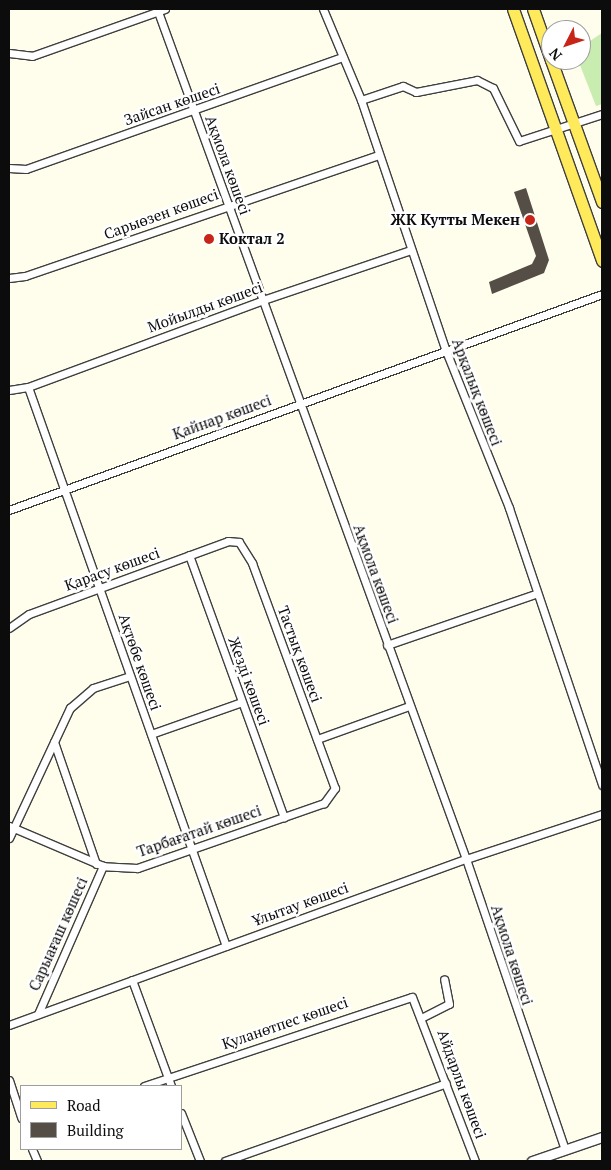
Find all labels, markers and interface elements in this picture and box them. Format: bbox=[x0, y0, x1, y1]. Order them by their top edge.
north arrow bbox=[541, 20, 591, 70]
text: N bbox=[544, 44, 566, 65]
street label: Зайсан көшесі bbox=[122, 79, 222, 129]
street label: Ақмола көшесі bbox=[202, 113, 254, 217]
street label: Сарыөзен көшесі bbox=[101, 185, 221, 243]
place label: ЖК Кутты Мекен bbox=[391, 211, 520, 229]
marker: ЖК Кутты Мекен bbox=[524, 214, 536, 226]
place label: Коктал 2 bbox=[219, 230, 285, 248]
marker: Коктал 2 bbox=[203, 233, 215, 245]
street label: Мойылды көшесі bbox=[145, 278, 265, 336]
street label: Арқалық көшесі bbox=[448, 336, 506, 448]
street label: Қайнар көшесі bbox=[170, 391, 274, 443]
street label: Ақмола көшесі bbox=[350, 522, 402, 626]
street label: Қарасу көшесі bbox=[62, 543, 162, 595]
street label: Тастық көшесі bbox=[274, 603, 326, 705]
street label: Ақтөбе көшесі bbox=[115, 611, 165, 713]
street label: Жезді көшесі bbox=[225, 634, 273, 728]
street label: Тарбағатай көшесі bbox=[135, 801, 263, 861]
street label: Сарыағаш көшесі bbox=[25, 874, 91, 994]
street label: Ұлытау көшесі bbox=[249, 878, 351, 930]
street label: Ақмола көшесі bbox=[487, 902, 537, 1008]
street label: Қуланөтпес көшесі bbox=[220, 993, 350, 1053]
street label: Айдарлы көшесі bbox=[434, 1027, 490, 1141]
legend bbox=[20, 1085, 182, 1150]
text: Road bbox=[67, 1095, 100, 1115]
text: Building bbox=[67, 1120, 124, 1140]

